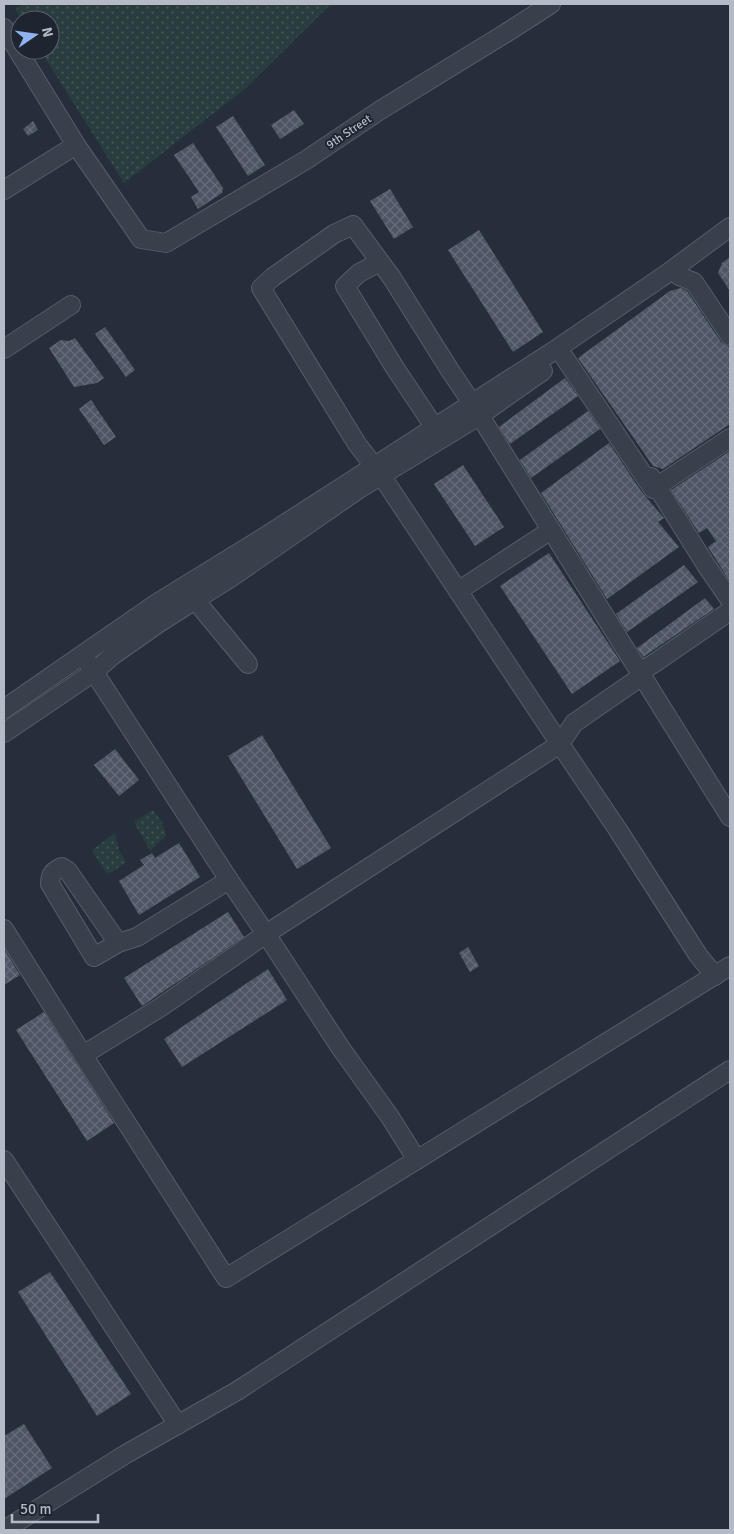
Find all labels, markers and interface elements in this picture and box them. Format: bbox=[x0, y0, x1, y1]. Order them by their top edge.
north arrow bbox=[10, 10, 60, 60]
text: N bbox=[38, 26, 57, 39]
street label: 9th Street bbox=[324, 111, 374, 153]
scale bar bbox=[12, 1492, 99, 1524]
text: 50 m bbox=[20, 1500, 51, 1518]

